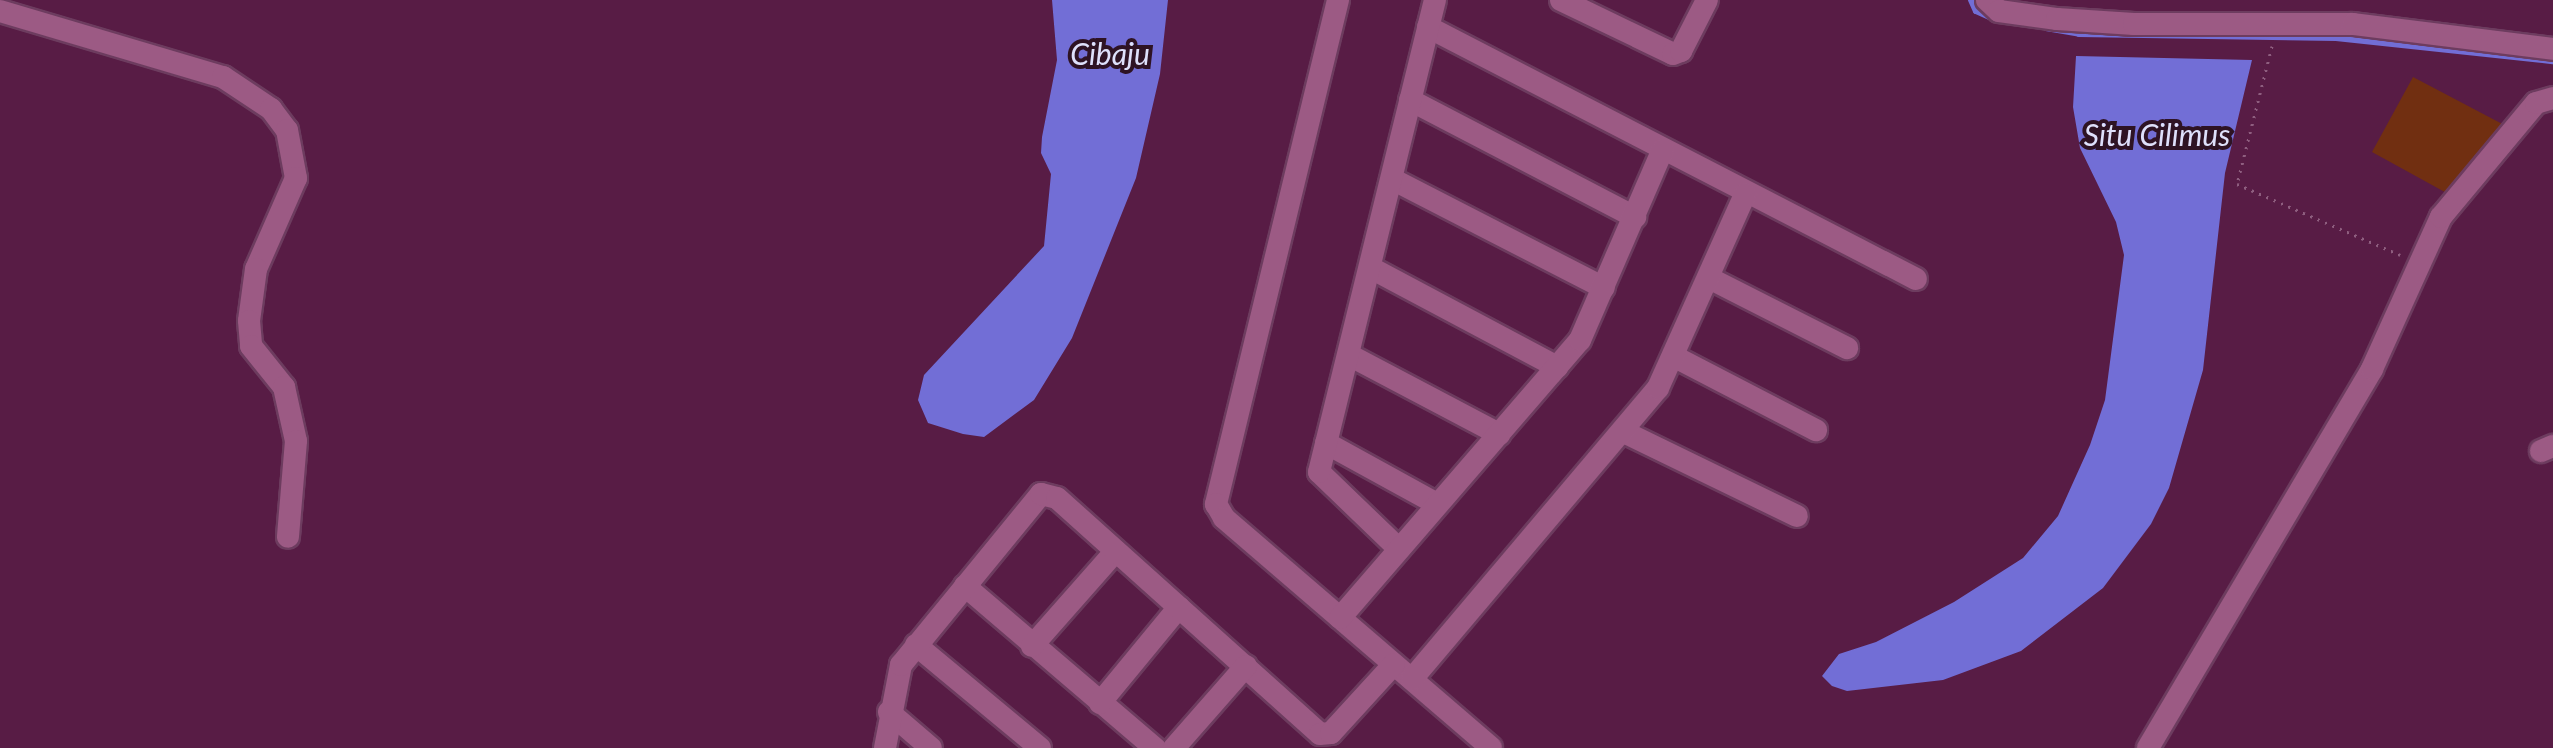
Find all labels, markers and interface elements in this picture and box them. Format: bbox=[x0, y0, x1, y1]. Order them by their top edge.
water label: Cibaju bbox=[1070, 35, 1150, 71]
water label: Situ Cilimus bbox=[2084, 116, 2230, 152]

